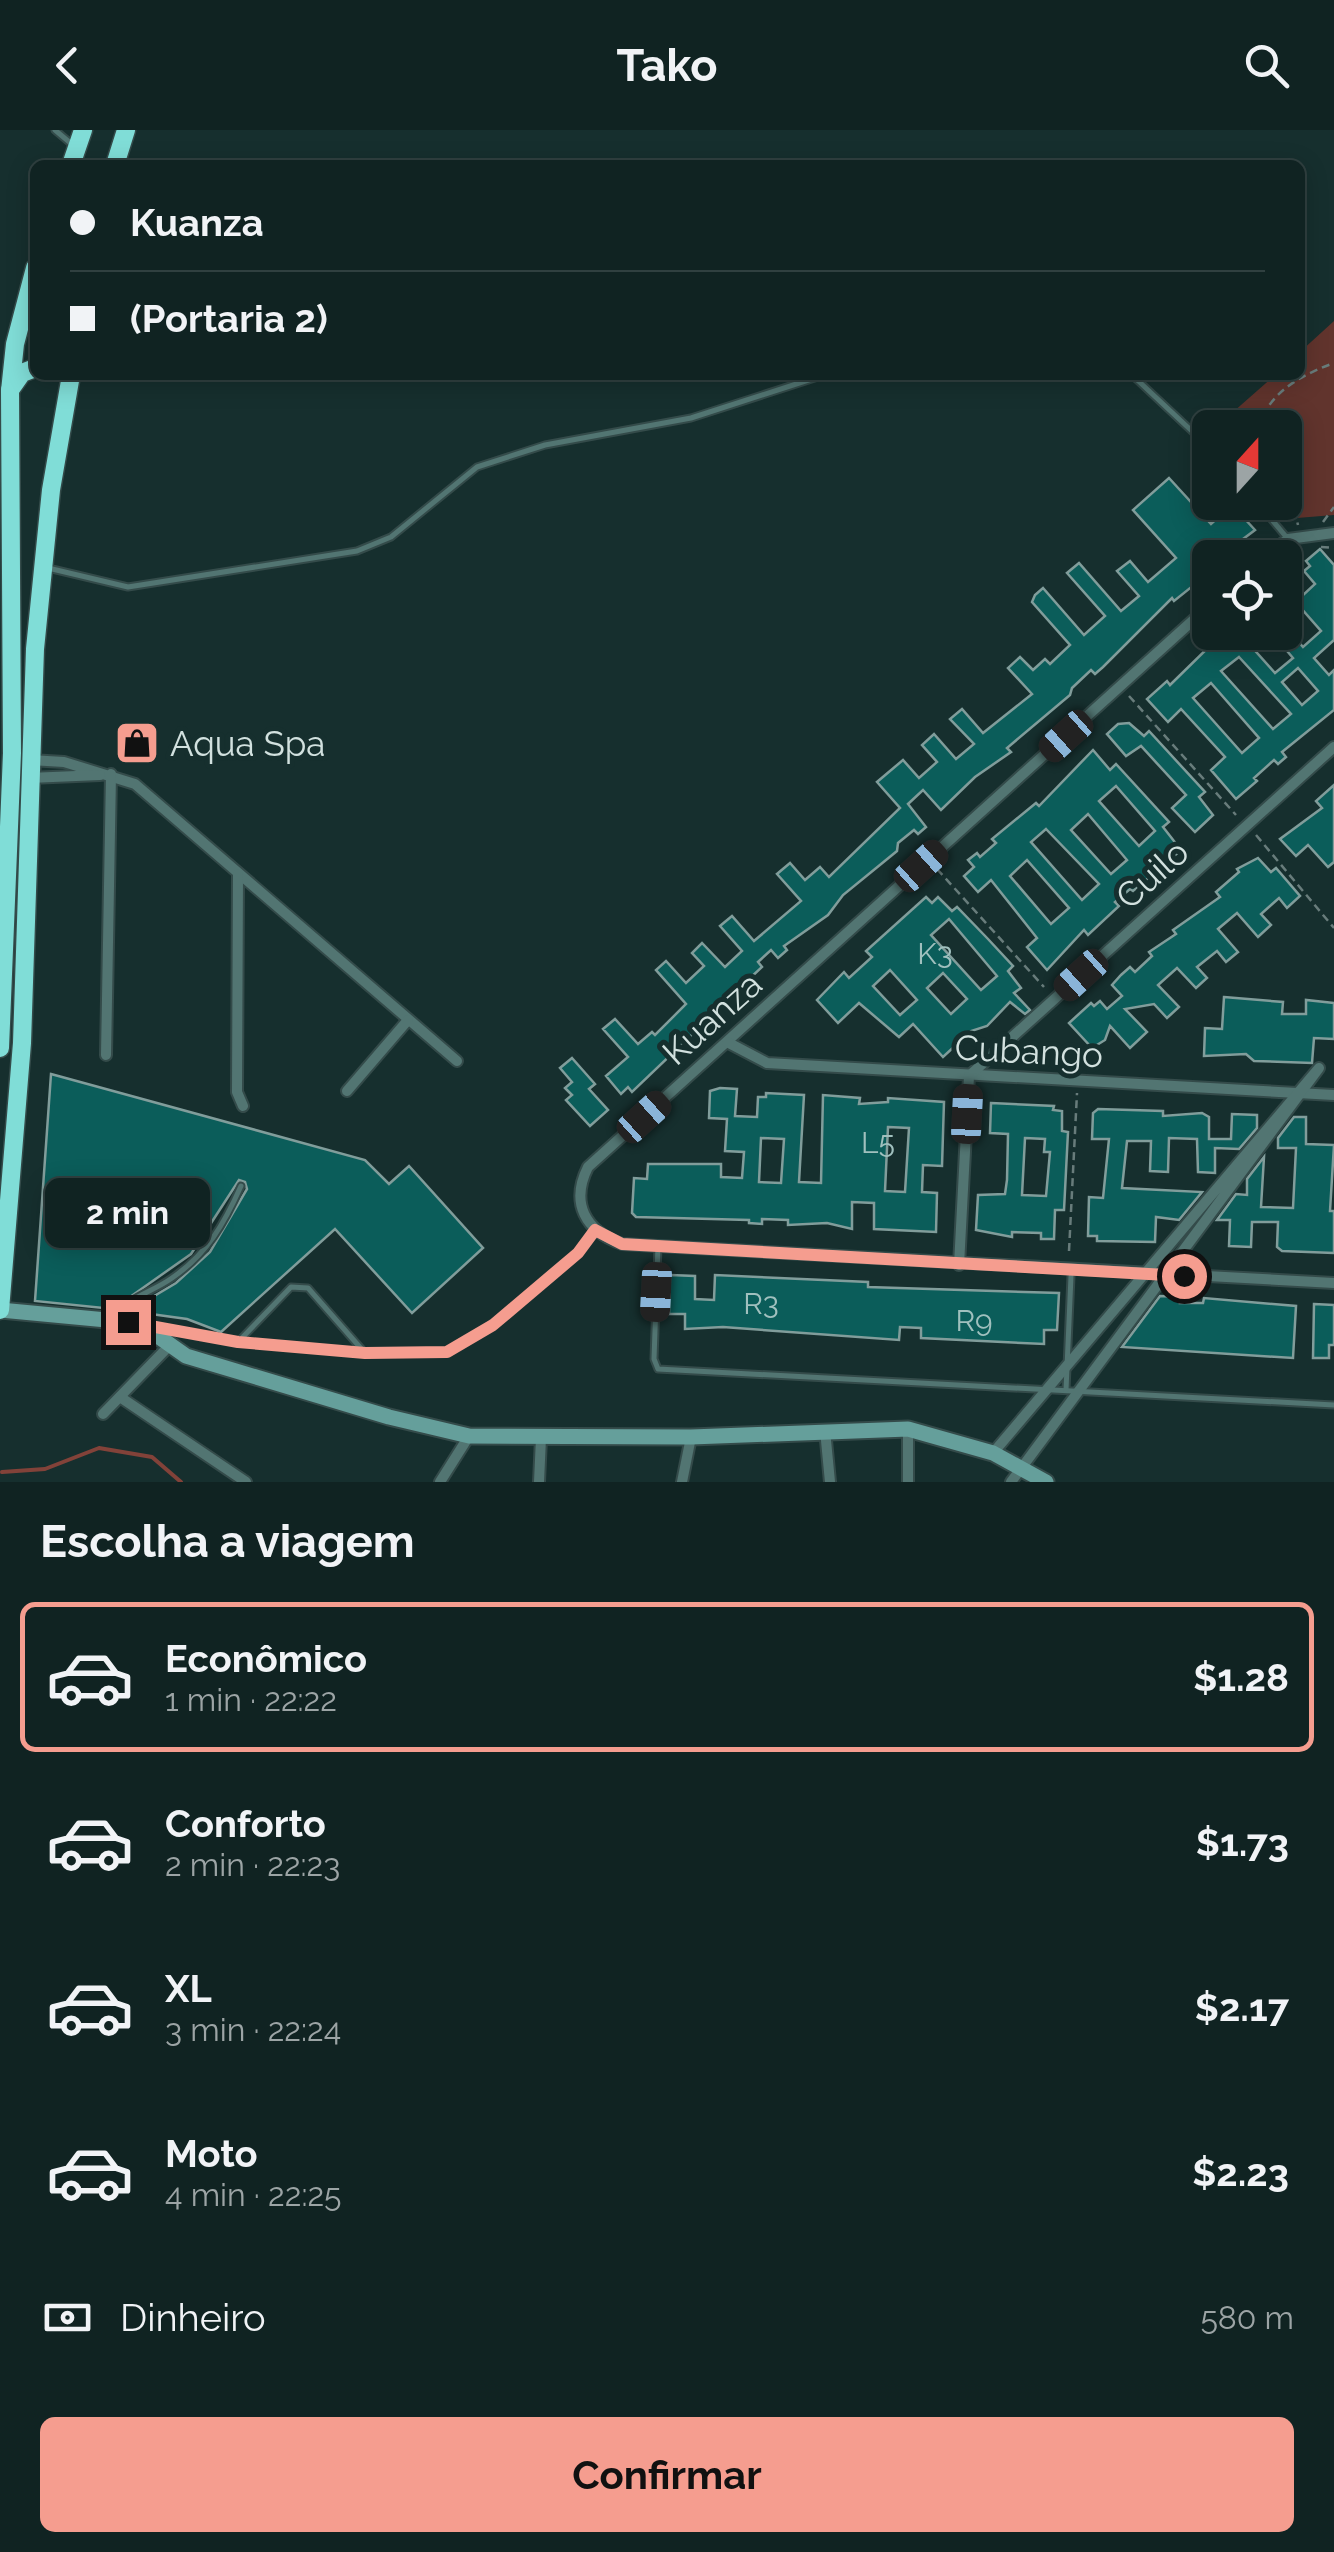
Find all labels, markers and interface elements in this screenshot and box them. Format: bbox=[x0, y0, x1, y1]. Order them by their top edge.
icon: back bbox=[40, 38, 95, 93]
icon: search bbox=[1239, 38, 1294, 93]
text: Tako bbox=[616, 39, 718, 92]
text: Kuanza bbox=[130, 200, 264, 245]
text: (Portaria 2) bbox=[130, 296, 328, 341]
north arrow bbox=[1192, 410, 1302, 520]
map controls bbox=[1192, 410, 1302, 650]
button: locate bbox=[1192, 540, 1302, 650]
car bbox=[1034, 705, 1098, 767]
shop icon: Aqua Spa bbox=[114, 720, 160, 766]
place label: Aqua Spa bbox=[170, 723, 325, 764]
street label: Cuilo bbox=[1108, 831, 1196, 917]
car bbox=[889, 835, 953, 897]
house number: K3 bbox=[917, 936, 953, 971]
car bbox=[1049, 944, 1113, 1006]
street label: Kuanza bbox=[654, 963, 770, 1073]
street label: Cubango bbox=[954, 1027, 1104, 1075]
car bbox=[950, 1083, 984, 1145]
car bbox=[612, 1086, 676, 1148]
house number: L5 bbox=[861, 1125, 895, 1160]
callout: 2 min bbox=[46, 1177, 210, 1247]
text: 2 min bbox=[86, 1194, 169, 1231]
route start bbox=[1162, 1254, 1207, 1299]
car bbox=[639, 1261, 673, 1323]
house number: R3 bbox=[743, 1286, 779, 1321]
route end bbox=[106, 1300, 151, 1345]
house number: R9 bbox=[955, 1303, 993, 1338]
text: Escolha a viagem bbox=[40, 1515, 415, 1568]
icon: car bbox=[45, 1632, 135, 1722]
text: Econômico bbox=[165, 1636, 367, 1681]
text: $1.28 bbox=[1193, 1655, 1289, 1700]
text: 1 min · 22:22 bbox=[165, 1681, 337, 1718]
icon: car bbox=[45, 1797, 135, 1887]
text: Conforto bbox=[165, 1801, 326, 1846]
text: $1.73 bbox=[1196, 1820, 1289, 1865]
text: 2 min · 22:23 bbox=[165, 1846, 340, 1883]
icon: car bbox=[45, 1962, 135, 2052]
text: XL bbox=[165, 1966, 212, 2011]
text: $2.17 bbox=[1195, 1985, 1289, 2030]
text: 3 min · 22:24 bbox=[165, 2011, 341, 2048]
icon: car bbox=[45, 2127, 135, 2217]
text: Moto bbox=[165, 2131, 258, 2176]
text: $2.23 bbox=[1192, 2150, 1289, 2195]
text: 4 min · 22:25 bbox=[165, 2176, 342, 2213]
icon: cash bbox=[40, 2290, 95, 2345]
text: Dinheiro bbox=[120, 2295, 266, 2340]
text: 580 m bbox=[1200, 2299, 1294, 2336]
button: Confirmar bbox=[40, 2417, 1294, 2532]

